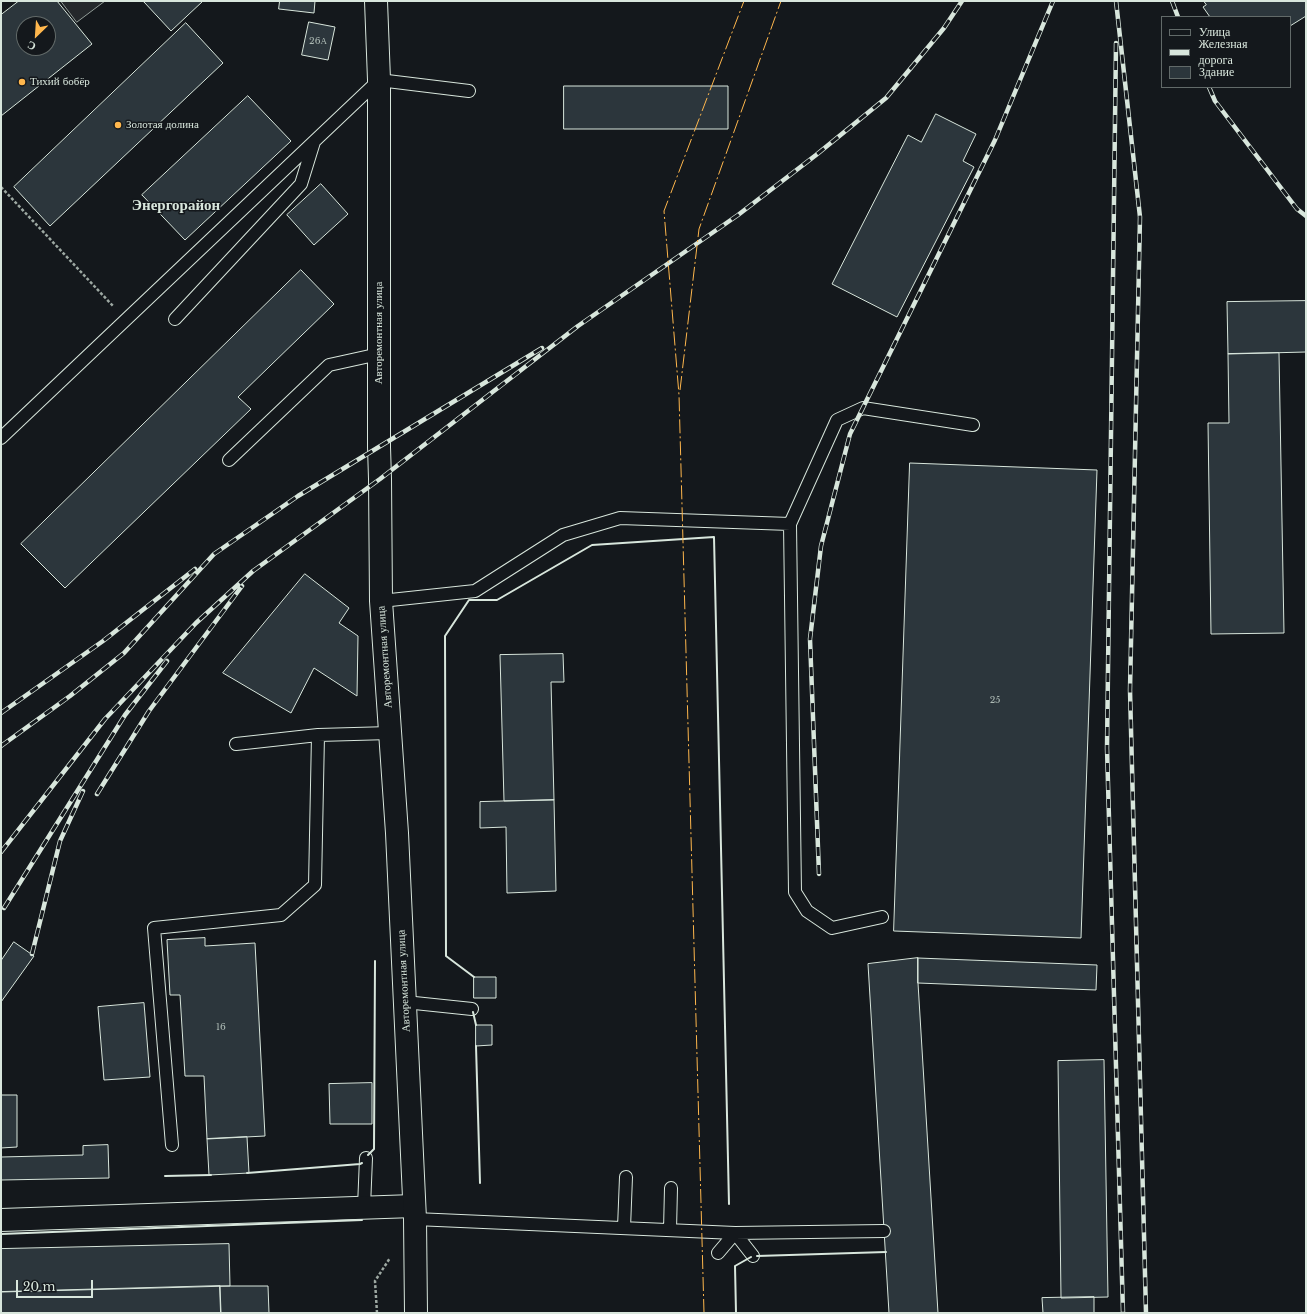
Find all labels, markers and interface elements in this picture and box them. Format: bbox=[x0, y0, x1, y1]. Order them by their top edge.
north arrow bbox=[16, 16, 56, 56]
legend bbox=[1161, 16, 1291, 88]
text: Улица bbox=[1199, 24, 1230, 39]
house number: 26А bbox=[309, 36, 327, 46]
text: Железная дорога bbox=[1198, 36, 1247, 67]
text: С bbox=[25, 38, 38, 54]
text: Здание bbox=[1199, 64, 1234, 79]
place label: Тихий бобёр bbox=[30, 75, 90, 89]
marker: Тихий бобёр bbox=[17, 77, 27, 87]
place label: Золотая долина bbox=[126, 118, 199, 132]
marker: Золотая долина bbox=[113, 120, 123, 130]
district label: Энергорайон bbox=[132, 197, 220, 215]
street label: Авторемонтная улица bbox=[372, 282, 386, 384]
street label: Авторемонтная улица bbox=[375, 605, 395, 709]
house number: 25 bbox=[990, 695, 1000, 705]
street label: Авторемонтная улица bbox=[395, 929, 413, 1033]
house number: 16 bbox=[216, 1022, 226, 1032]
scale bar bbox=[18, 1272, 95, 1298]
text: 20 m bbox=[23, 1279, 55, 1294]

